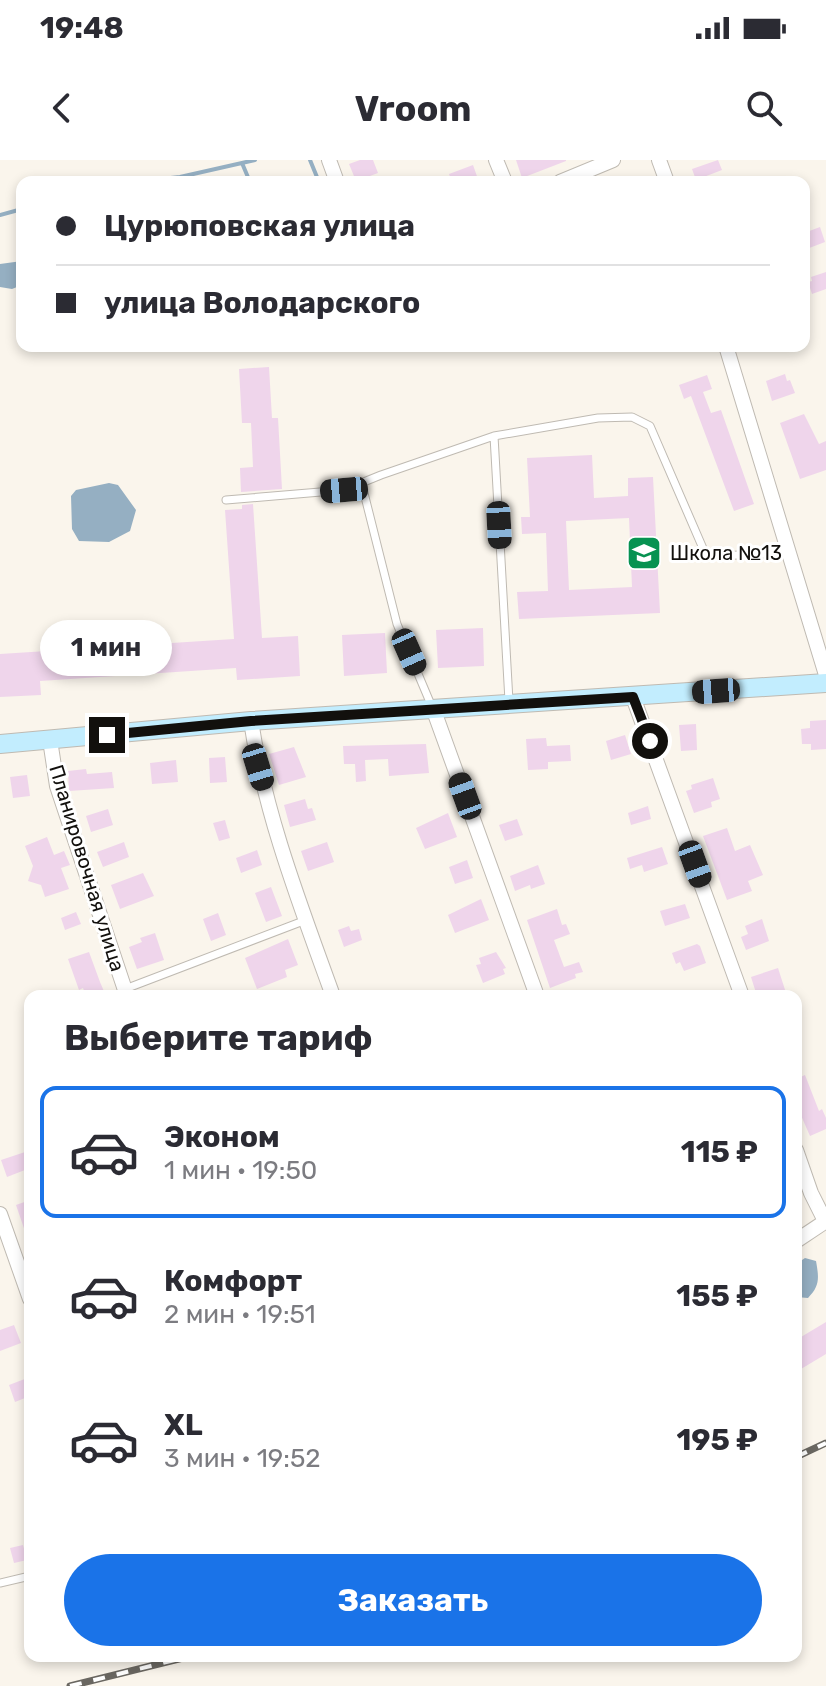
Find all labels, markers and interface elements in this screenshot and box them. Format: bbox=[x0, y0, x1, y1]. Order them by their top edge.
text: 19:48 bbox=[40, 10, 124, 46]
icon: back bbox=[40, 86, 84, 130]
icon: search bbox=[742, 86, 786, 130]
text: Vroom bbox=[355, 87, 471, 130]
text: Цурюповская улица bbox=[104, 208, 415, 244]
text: улица Володарского bbox=[104, 285, 420, 321]
car bbox=[319, 476, 369, 504]
car bbox=[486, 500, 512, 550]
school or university icon: Школа №13 bbox=[625, 534, 663, 572]
place label: Школа №13 bbox=[670, 541, 782, 565]
callout: 1 мин bbox=[41, 619, 173, 675]
car bbox=[388, 625, 430, 679]
text: 1 мин bbox=[71, 632, 141, 663]
car bbox=[691, 677, 741, 705]
route end bbox=[89, 717, 125, 753]
route start bbox=[632, 723, 668, 759]
car bbox=[240, 741, 276, 793]
street label: Планировочная улица bbox=[44, 762, 130, 974]
car bbox=[446, 769, 484, 823]
car bbox=[676, 837, 714, 891]
text: Выберите тариф bbox=[64, 1016, 373, 1059]
icon: car bbox=[68, 1116, 140, 1188]
text: Эконом bbox=[164, 1119, 280, 1155]
text: 115 ₽ bbox=[681, 1134, 758, 1170]
text: 1 мин · 19:50 bbox=[164, 1155, 317, 1186]
icon: car bbox=[68, 1260, 140, 1332]
text: Комфорт bbox=[164, 1263, 302, 1299]
text: 155 ₽ bbox=[676, 1278, 758, 1314]
text: 2 мин · 19:51 bbox=[164, 1299, 316, 1330]
icon: car bbox=[68, 1404, 140, 1476]
text: XL bbox=[164, 1407, 203, 1443]
text: 195 ₽ bbox=[676, 1422, 758, 1458]
text: 3 мин · 19:52 bbox=[164, 1443, 321, 1474]
button: Заказать bbox=[64, 1554, 762, 1646]

